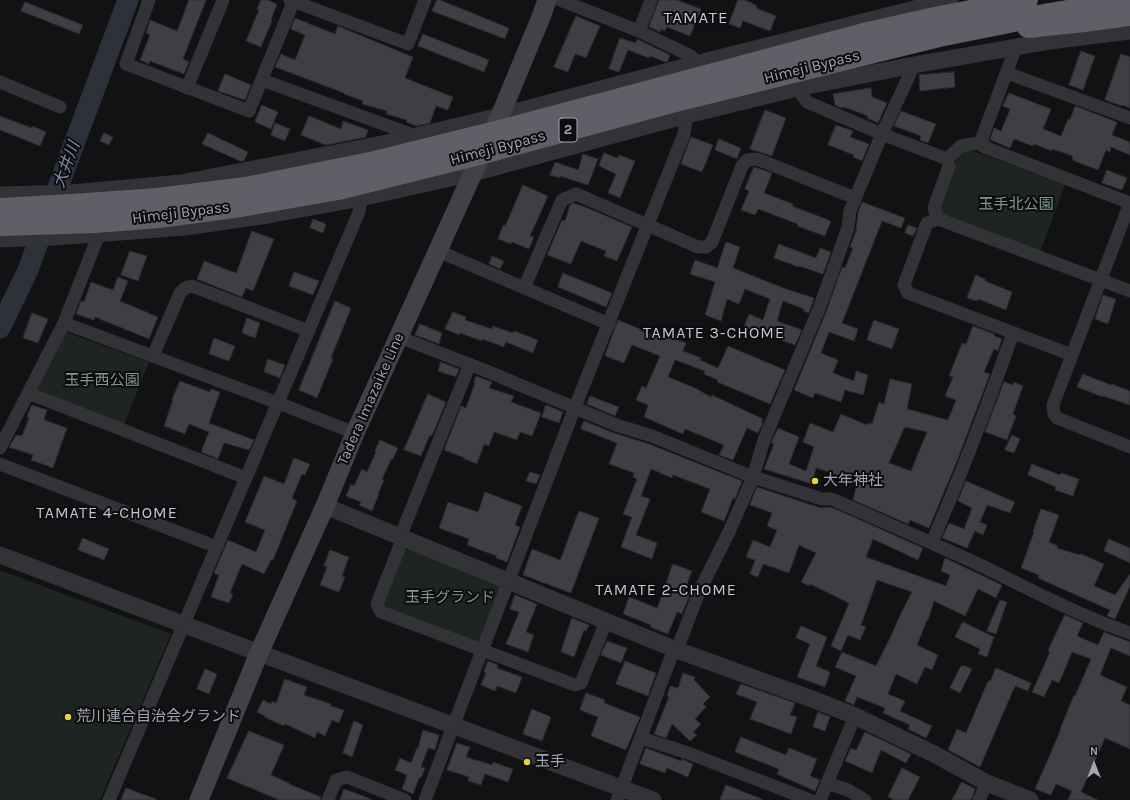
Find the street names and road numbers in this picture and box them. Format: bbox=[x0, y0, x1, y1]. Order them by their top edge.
street label: Himeji Bypass bbox=[762, 46, 862, 88]
road number: 2 bbox=[559, 118, 577, 142]
street label: Himeji Bypass bbox=[448, 127, 548, 169]
street label: Himeji Bypass bbox=[131, 198, 231, 228]
street label: Tadera Imazaike Line bbox=[334, 330, 408, 468]

